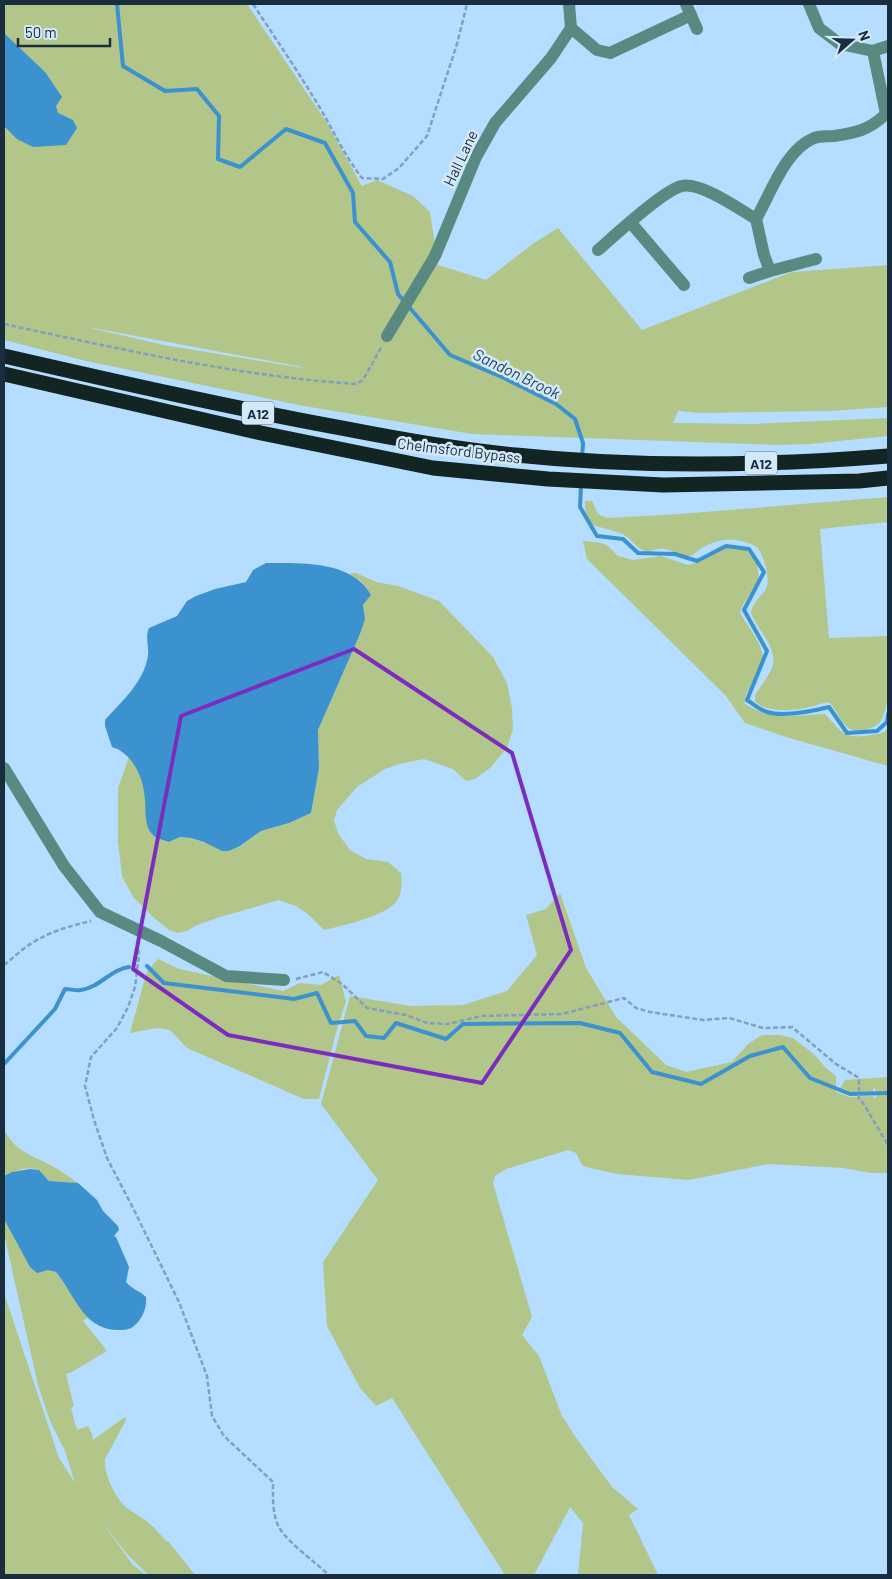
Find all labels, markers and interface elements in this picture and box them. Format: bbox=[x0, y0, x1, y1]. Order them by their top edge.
scale bar bbox=[18, 15, 110, 47]
north arrow bbox=[827, 15, 877, 65]
text: 50 m bbox=[25, 23, 57, 41]
text: N bbox=[855, 28, 874, 43]
street label: Hall Lane bbox=[439, 127, 481, 189]
water label: Sandon Brook bbox=[471, 344, 564, 402]
road number: A12 bbox=[242, 402, 274, 424]
street label: Chelmsford Bypass bbox=[396, 434, 522, 466]
road number: A12 bbox=[745, 452, 777, 474]

